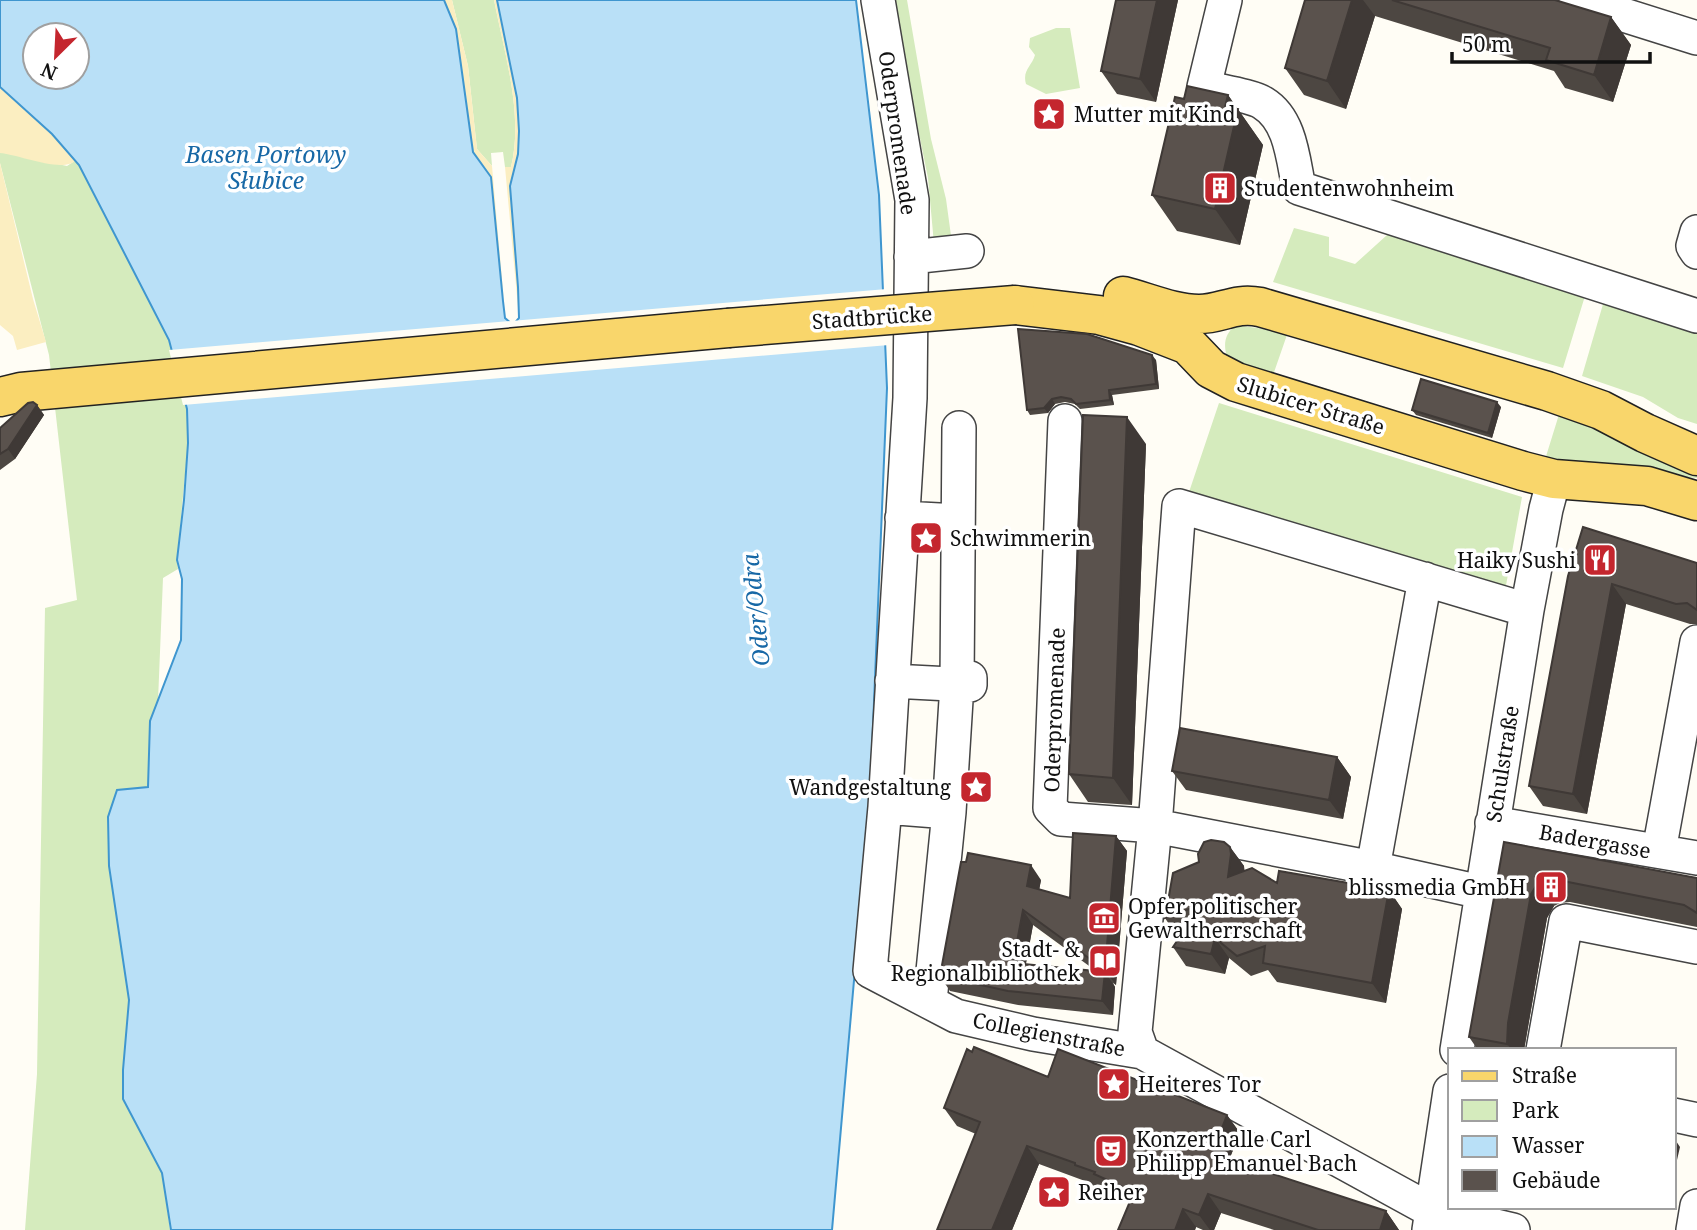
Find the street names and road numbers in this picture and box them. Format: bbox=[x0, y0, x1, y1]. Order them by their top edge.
street label: Oderpromenade bbox=[873, 49, 923, 217]
street label: Stadtbrücke bbox=[811, 299, 933, 335]
street label: Slubicer Straße bbox=[1234, 369, 1388, 441]
street label: Oderpromenade bbox=[1037, 627, 1071, 793]
street label: Schulstraße bbox=[1479, 704, 1525, 824]
street label: Badergasse bbox=[1537, 817, 1653, 865]
street label: Collegienstraße bbox=[970, 1005, 1128, 1063]

